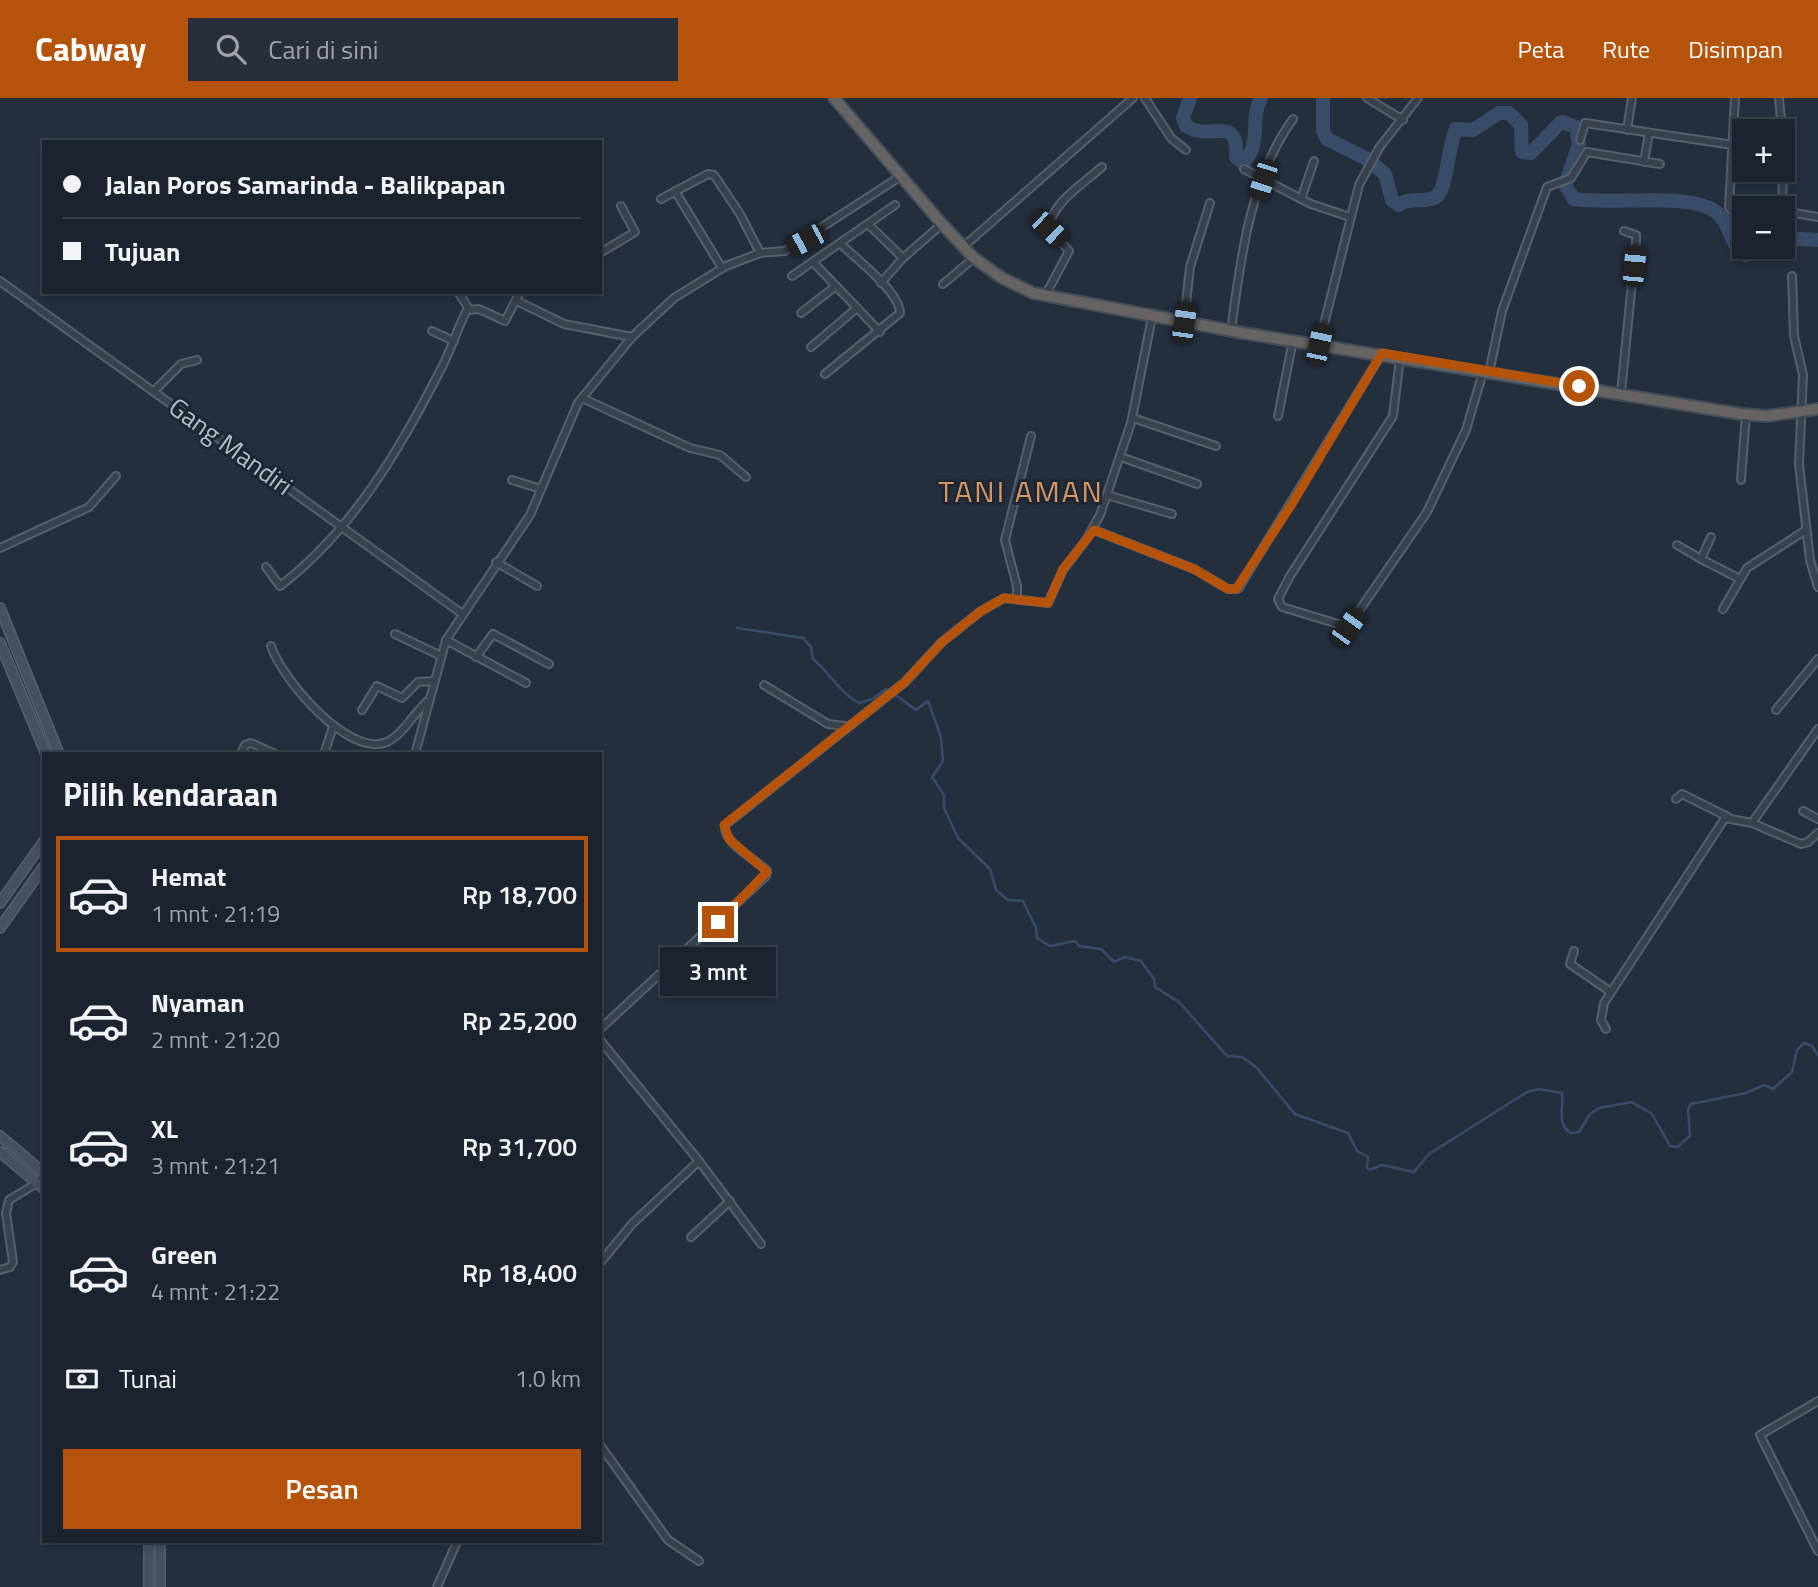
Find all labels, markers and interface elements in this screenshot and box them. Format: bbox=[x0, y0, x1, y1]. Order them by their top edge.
search box bbox=[188, 18, 678, 81]
text: Cabway bbox=[35, 24, 146, 74]
icon: search bbox=[212, 30, 250, 68]
text: Cari di sini bbox=[268, 30, 379, 69]
text: Peta bbox=[1518, 31, 1564, 67]
text: Rute bbox=[1602, 31, 1650, 67]
text: Disimpan bbox=[1688, 31, 1783, 67]
map controls bbox=[1732, 119, 1795, 259]
button: + bbox=[1732, 119, 1795, 182]
car bbox=[1247, 157, 1280, 203]
text: Jalan Poros Samarinda - Balikpapan bbox=[105, 165, 506, 204]
button: − bbox=[1732, 196, 1795, 259]
car bbox=[1027, 207, 1072, 251]
car bbox=[783, 221, 830, 259]
text: Tujuan bbox=[105, 232, 180, 271]
car bbox=[1622, 244, 1647, 288]
car bbox=[1171, 300, 1198, 344]
car bbox=[1305, 321, 1334, 367]
route start bbox=[1563, 370, 1595, 402]
street label: Gang Mandiri bbox=[161, 388, 301, 504]
district label: TANI AMAN bbox=[938, 468, 1104, 514]
car bbox=[1328, 604, 1369, 650]
text: Pilih kendaraan bbox=[63, 770, 278, 818]
text: Hemat bbox=[151, 857, 226, 896]
icon: car bbox=[67, 863, 130, 926]
text: Rp 18,700 bbox=[462, 875, 577, 914]
text: 1 mnt · 21:19 bbox=[151, 896, 280, 931]
route end bbox=[702, 906, 734, 938]
callout: 3 mnt bbox=[660, 946, 776, 996]
text: 3 mnt bbox=[689, 954, 747, 989]
text: Nyaman bbox=[151, 983, 245, 1022]
icon: car bbox=[67, 989, 130, 1052]
text: Rp 25,200 bbox=[462, 1001, 577, 1040]
text: 2 mnt · 21:20 bbox=[151, 1022, 280, 1057]
text: XL bbox=[151, 1109, 178, 1148]
icon: car bbox=[67, 1115, 130, 1178]
text: Rp 31,700 bbox=[462, 1127, 577, 1166]
text: 3 mnt · 21:21 bbox=[151, 1148, 280, 1183]
text: Green bbox=[151, 1235, 217, 1274]
icon: car bbox=[67, 1241, 130, 1304]
text: Rp 18,400 bbox=[462, 1253, 577, 1292]
text: 4 mnt · 21:22 bbox=[151, 1274, 280, 1309]
text: Tunai bbox=[119, 1359, 177, 1398]
icon: cash bbox=[63, 1360, 101, 1398]
text: 1.0 km bbox=[515, 1361, 581, 1396]
button: Pesan bbox=[63, 1449, 581, 1529]

